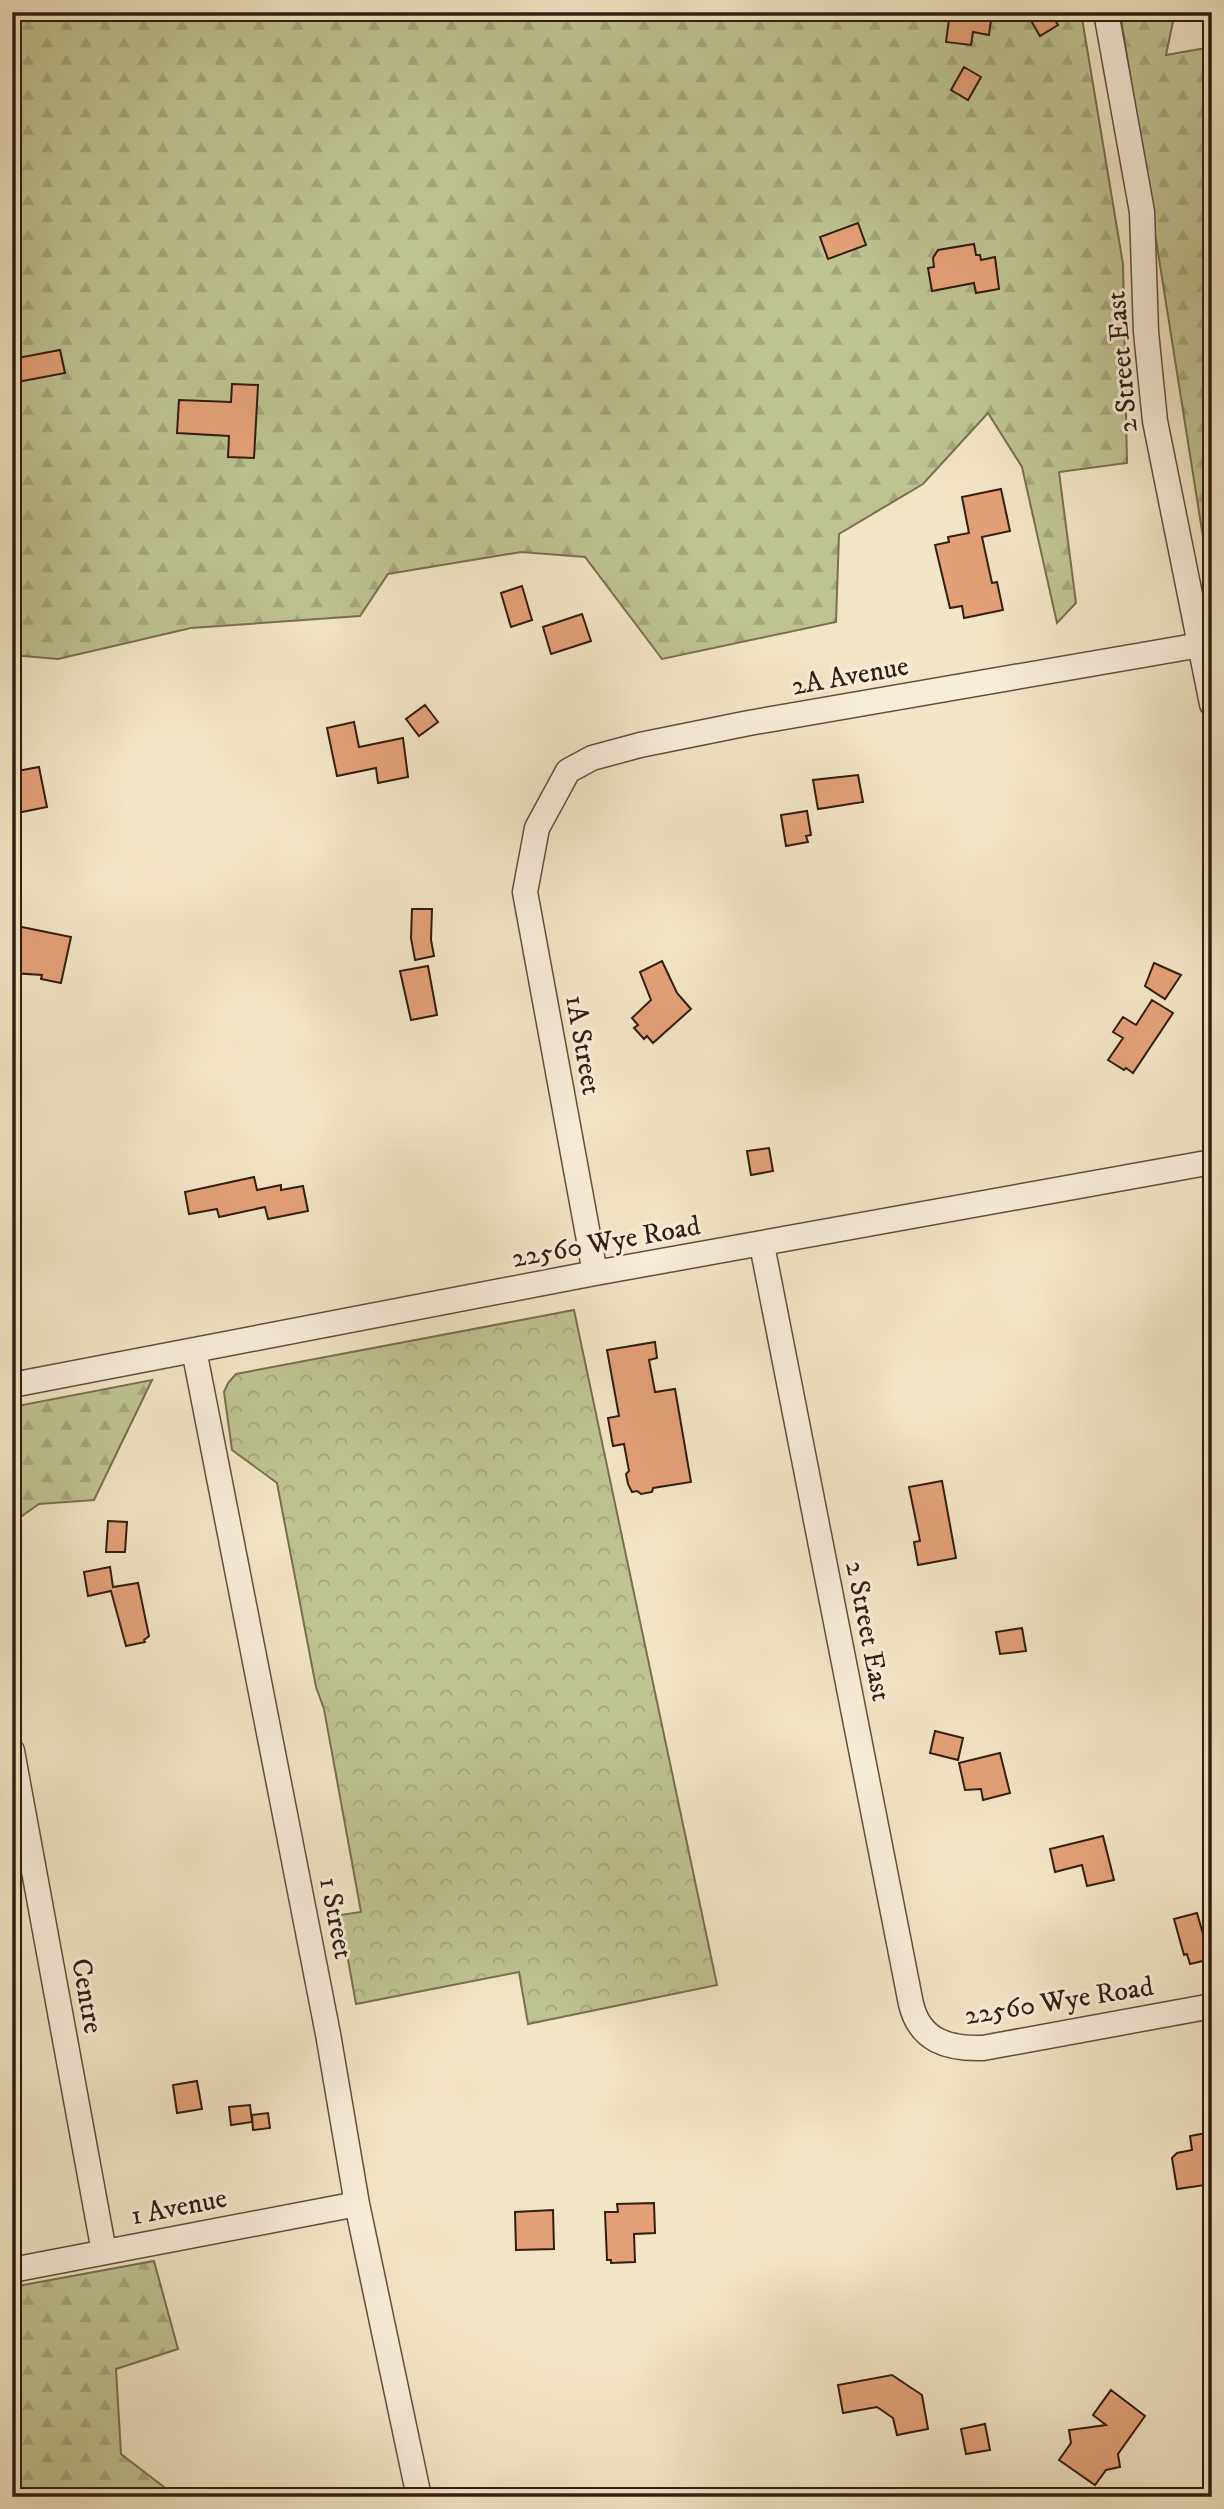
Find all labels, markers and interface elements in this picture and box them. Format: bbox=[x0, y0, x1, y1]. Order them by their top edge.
street label: 2 Street East bbox=[1098, 290, 1146, 434]
street label: 2A Avenue bbox=[789, 648, 911, 704]
street label: 1A Street bbox=[557, 993, 609, 1097]
street label: 22560 Wye Road bbox=[509, 1208, 703, 1276]
street label: 2 Street East bbox=[837, 1558, 899, 1704]
street label: 1 Street bbox=[311, 1874, 361, 1962]
street label: Centre bbox=[63, 1956, 111, 2036]
street label: 22560 Wye Road bbox=[962, 1969, 1156, 2033]
street label: 1 Avenue bbox=[128, 2181, 230, 2233]

